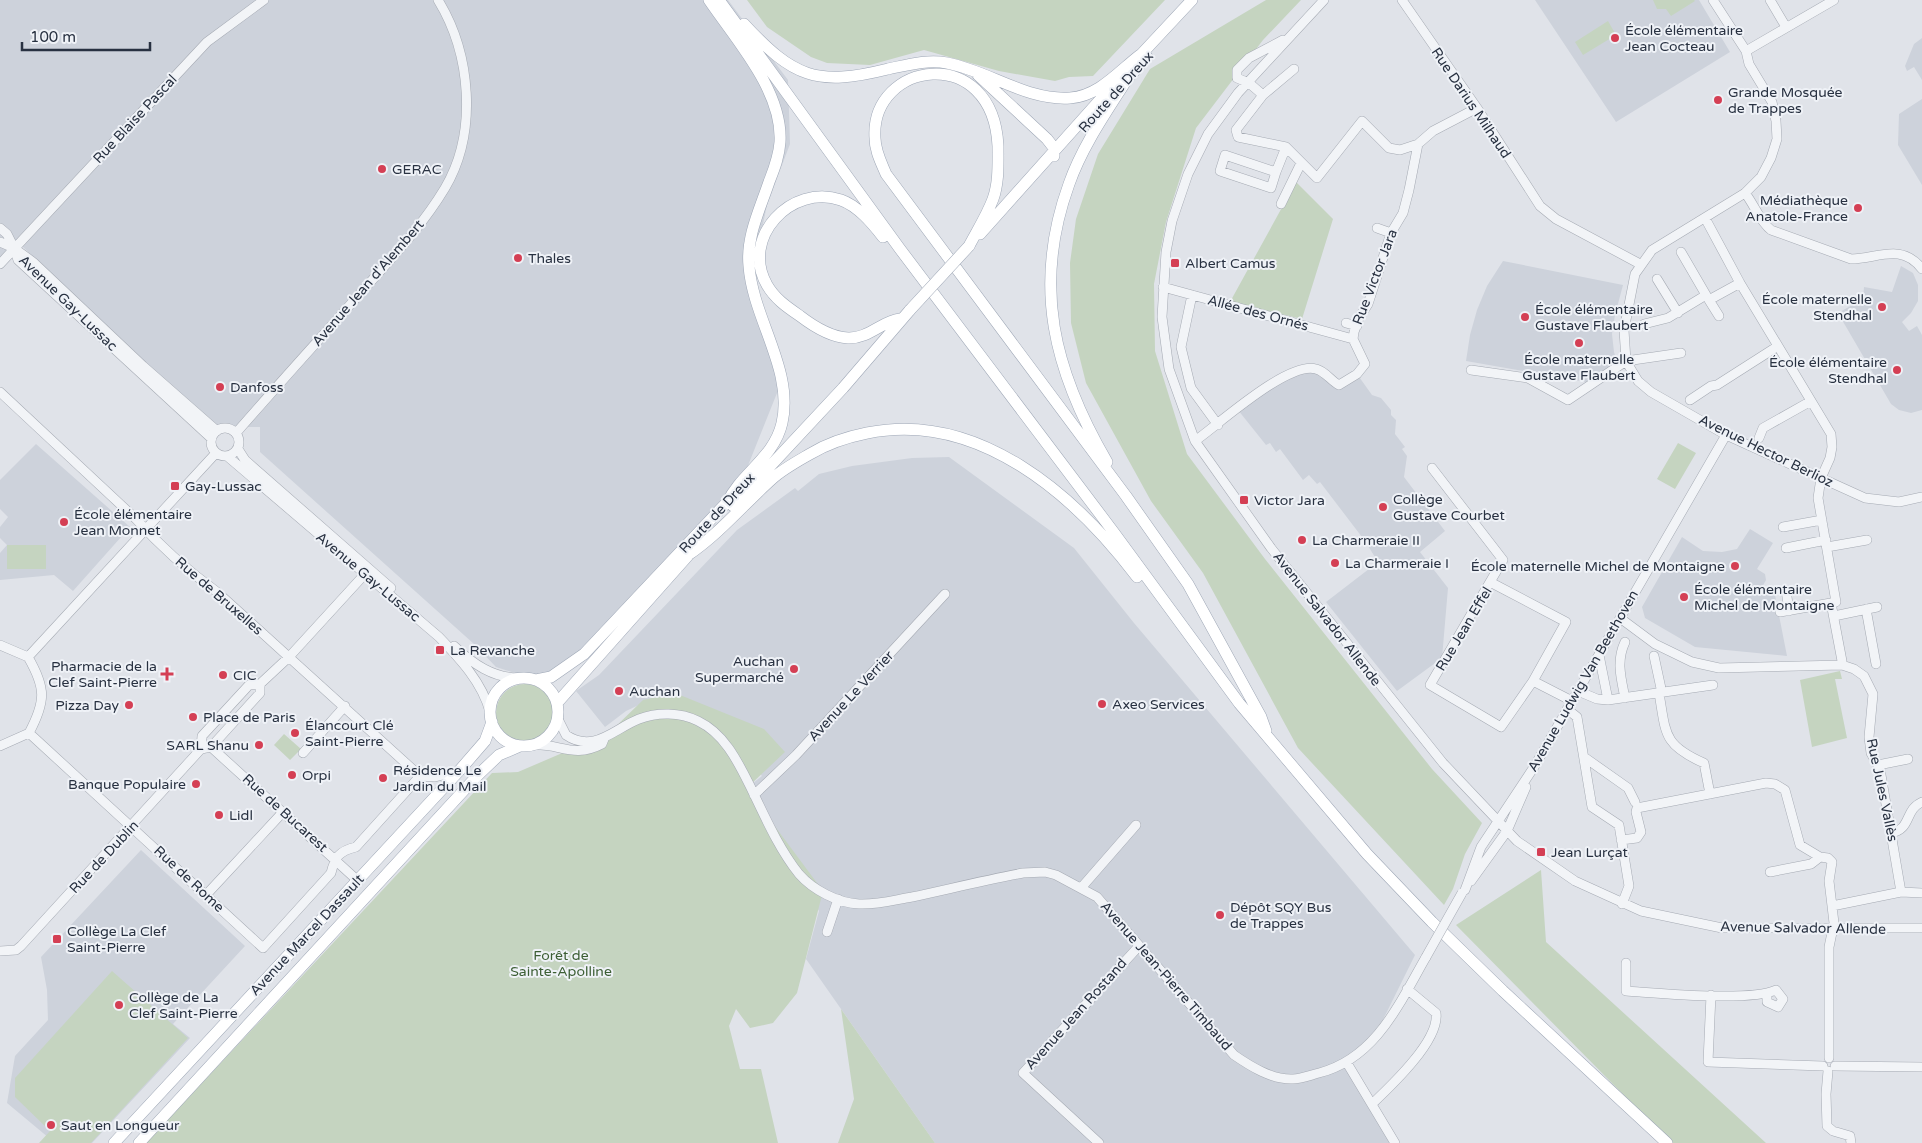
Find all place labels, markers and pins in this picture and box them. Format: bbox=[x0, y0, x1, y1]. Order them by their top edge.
place label: École élémentaire Jean Cocteau bbox=[1625, 22, 1743, 55]
marker: École élémentaire Jean Cocteau bbox=[1609, 32, 1621, 44]
place label: Grande Mosquée de Trappes bbox=[1728, 84, 1843, 117]
marker: Grande Mosquée de Trappes bbox=[1712, 94, 1724, 106]
place label: GERAC bbox=[392, 161, 442, 178]
marker: GERAC bbox=[376, 163, 388, 175]
place label: Médiathèque Anatole-France bbox=[1745, 192, 1848, 225]
marker: Médiathèque Anatole-France bbox=[1852, 202, 1864, 214]
place label: Thales bbox=[528, 250, 571, 267]
marker: Thales bbox=[512, 252, 524, 264]
place label: Albert Camus bbox=[1185, 255, 1276, 272]
marker: Albert Camus bbox=[1169, 257, 1181, 269]
place label: École maternelle Stendhal bbox=[1762, 291, 1872, 324]
place label: École élémentaire Gustave Flaubert bbox=[1535, 301, 1653, 334]
marker: École maternelle Stendhal bbox=[1876, 301, 1888, 313]
marker: École élémentaire Gustave Flaubert bbox=[1519, 311, 1531, 323]
marker: École maternelle Gustave Flaubert bbox=[1573, 337, 1585, 349]
place label: École maternelle Gustave Flaubert bbox=[1522, 351, 1636, 384]
place label: École élémentaire Stendhal bbox=[1769, 354, 1887, 387]
marker: École élémentaire Stendhal bbox=[1891, 364, 1903, 376]
place label: Danfoss bbox=[230, 379, 284, 396]
marker: Danfoss bbox=[214, 381, 226, 393]
place label: Gay-Lussac bbox=[185, 478, 262, 495]
marker: Gay-Lussac bbox=[169, 480, 181, 492]
place label: Collège Gustave Courbet bbox=[1393, 491, 1505, 524]
place label: Victor Jara bbox=[1254, 492, 1325, 509]
marker: Victor Jara bbox=[1238, 494, 1250, 506]
marker: Collège Gustave Courbet bbox=[1377, 501, 1389, 513]
place label: École élémentaire Jean Monnet bbox=[74, 506, 192, 539]
marker: École élémentaire Jean Monnet bbox=[58, 516, 70, 528]
place label: La Charmeraie II bbox=[1312, 532, 1420, 549]
marker: La Charmeraie II bbox=[1296, 534, 1308, 546]
place label: La Charmeraie I bbox=[1345, 555, 1449, 572]
marker: La Charmeraie I bbox=[1329, 557, 1341, 569]
place label: École maternelle Michel de Montaigne bbox=[1471, 558, 1725, 575]
marker: École maternelle Michel de Montaigne bbox=[1729, 560, 1741, 572]
place label: École élémentaire Michel de Montaigne bbox=[1694, 581, 1835, 614]
marker: École élémentaire Michel de Montaigne bbox=[1678, 591, 1690, 603]
place label: La Revanche bbox=[450, 642, 535, 659]
marker: La Revanche bbox=[434, 644, 446, 656]
place label: Auchan Supermarché bbox=[695, 653, 784, 686]
place label: Pharmacie de la Clef Saint-Pierre bbox=[48, 658, 157, 691]
marker: Auchan Supermarché bbox=[788, 663, 800, 675]
place label: CIC bbox=[233, 667, 257, 684]
marker: Pharmacie de la Clef Saint-Pierre bbox=[161, 668, 173, 680]
marker: CIC bbox=[217, 669, 229, 681]
place label: Auchan bbox=[629, 683, 680, 700]
marker: Auchan bbox=[613, 685, 625, 697]
place label: Axeo Services bbox=[1112, 696, 1205, 713]
place label: Pizza Day bbox=[55, 697, 119, 714]
marker: Axeo Services bbox=[1096, 698, 1108, 710]
marker: Pizza Day bbox=[123, 699, 135, 711]
place label: Place de Paris bbox=[203, 709, 296, 726]
marker: Place de Paris bbox=[187, 711, 199, 723]
place label: Élancourt Clé Saint-Pierre bbox=[305, 717, 394, 750]
marker: Élancourt Clé Saint-Pierre bbox=[289, 727, 301, 739]
place label: SARL Shanu bbox=[166, 737, 249, 754]
marker: SARL Shanu bbox=[253, 739, 265, 751]
place label: Résidence Le Jardin du Mail bbox=[393, 762, 486, 795]
place label: Orpi bbox=[302, 767, 331, 784]
marker: Orpi bbox=[286, 769, 298, 781]
marker: Résidence Le Jardin du Mail bbox=[377, 772, 389, 784]
place label: Banque Populaire bbox=[68, 776, 186, 793]
marker: Banque Populaire bbox=[190, 778, 202, 790]
place label: Lidl bbox=[229, 807, 253, 824]
marker: Lidl bbox=[213, 809, 225, 821]
place label: Jean Lurçat bbox=[1551, 844, 1628, 861]
marker: Jean Lurçat bbox=[1535, 846, 1547, 858]
place label: Dépôt SQY Bus de Trappes bbox=[1230, 899, 1332, 932]
marker: Dépôt SQY Bus de Trappes bbox=[1214, 909, 1226, 921]
place label: Collège La Clef Saint-Pierre bbox=[67, 923, 167, 956]
marker: Collège La Clef Saint-Pierre bbox=[51, 933, 63, 945]
place label: Collège de La Clef Saint-Pierre bbox=[129, 989, 238, 1022]
marker: Collège de La Clef Saint-Pierre bbox=[113, 999, 125, 1011]
place label: Saut en Longueur bbox=[61, 1117, 180, 1134]
marker: Saut en Longueur bbox=[45, 1119, 57, 1131]

